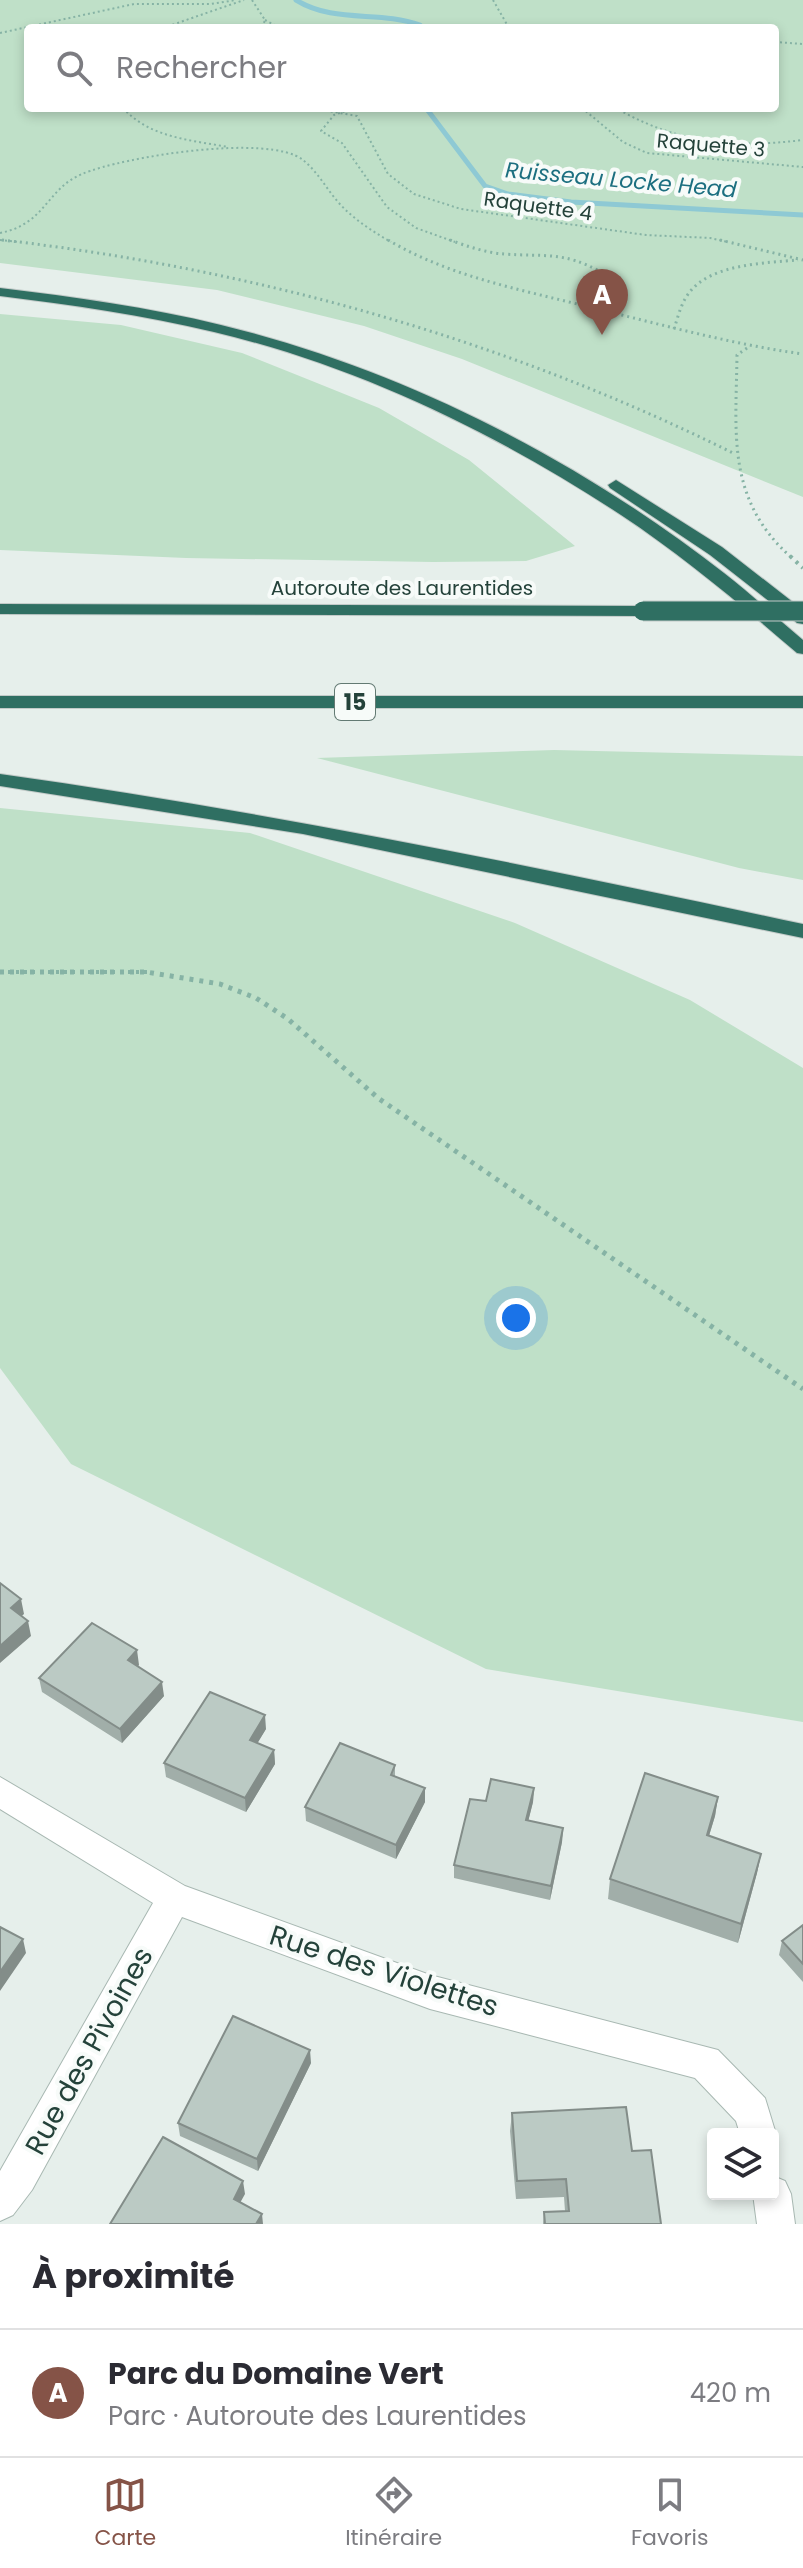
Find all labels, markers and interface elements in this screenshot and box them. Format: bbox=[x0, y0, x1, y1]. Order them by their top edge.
search box bbox=[24, 24, 779, 112]
icon: search bbox=[52, 46, 96, 90]
text: Rechercher bbox=[116, 46, 287, 89]
street label: Raquette 3 bbox=[656, 126, 766, 164]
water label: Ruisseau Locke Head bbox=[504, 154, 738, 206]
street label: Raquette 4 bbox=[482, 185, 594, 227]
pin: A bbox=[576, 269, 628, 335]
street label: Autoroute des Laurentides bbox=[271, 574, 533, 602]
road number: 15 bbox=[335, 684, 375, 720]
your location bbox=[496, 1298, 536, 1338]
street label: Rue des Violettes bbox=[265, 1916, 503, 2026]
street label: Rue des Pivoines bbox=[16, 1940, 162, 2162]
map controls bbox=[707, 2128, 779, 2200]
button: layers bbox=[707, 2128, 779, 2200]
text: À proximité bbox=[32, 2252, 234, 2300]
text: Parc du Domaine Vert bbox=[108, 2352, 444, 2395]
text: A bbox=[48, 2375, 68, 2411]
text: 420 m bbox=[690, 2375, 771, 2411]
text: Parc · Autoroute des Laurentides bbox=[108, 2398, 527, 2434]
tab: Carte bbox=[94, 2473, 156, 2554]
tab: Itinéraire bbox=[345, 2473, 442, 2554]
tab: Favoris bbox=[631, 2473, 709, 2554]

